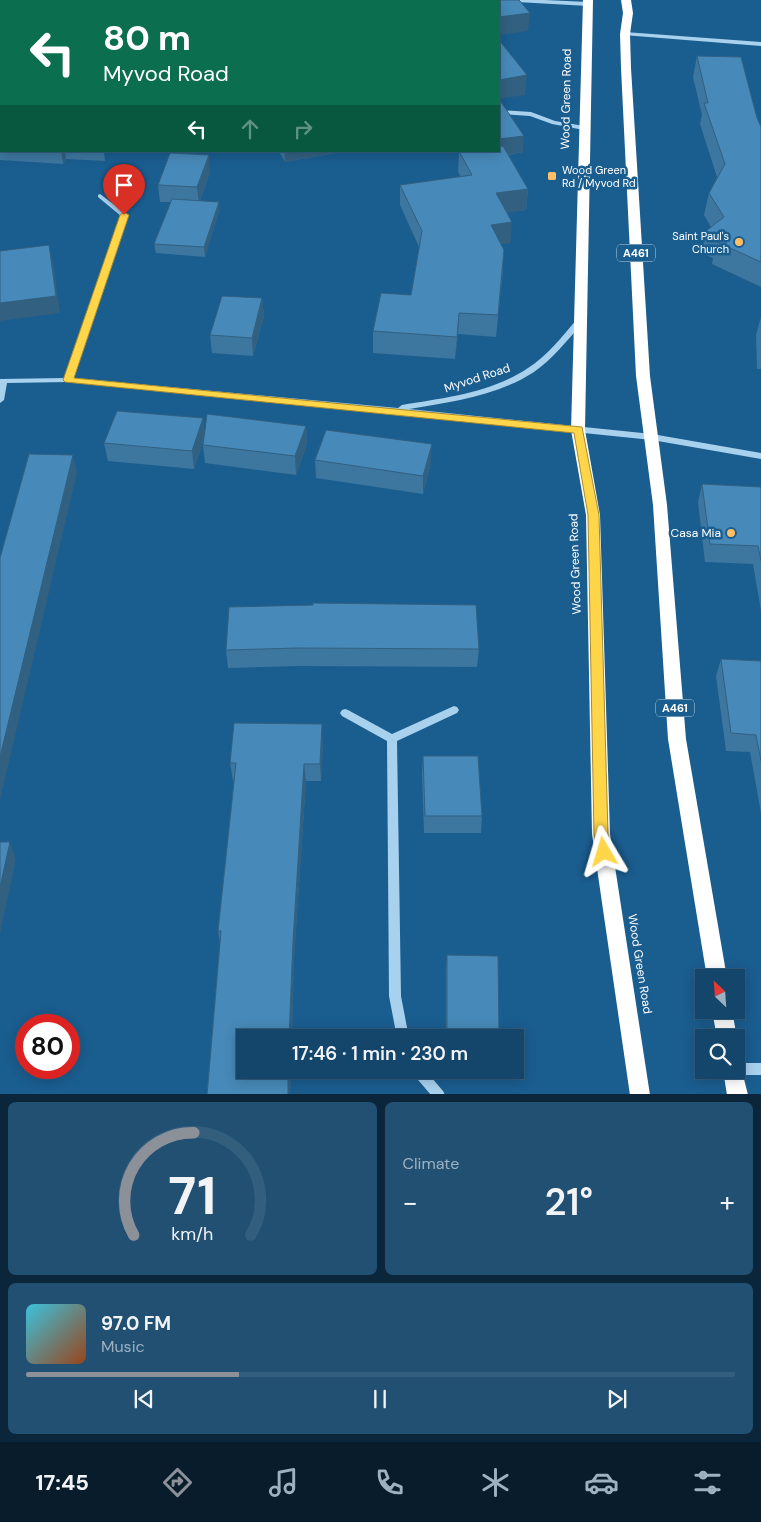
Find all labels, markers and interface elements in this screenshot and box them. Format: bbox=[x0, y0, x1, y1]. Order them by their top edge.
text: 80 m bbox=[103, 15, 191, 61]
icon: left bbox=[20, 20, 85, 85]
street label: Wood Green Road bbox=[557, 48, 575, 150]
text: Myvod Road bbox=[103, 59, 229, 88]
icon: left bbox=[183, 115, 211, 143]
icon: ahead bbox=[236, 115, 264, 143]
icon: right bbox=[289, 115, 317, 143]
place label: Wood Green Rd / Myvod Rd bbox=[562, 163, 636, 190]
pin bbox=[103, 164, 145, 215]
marker: Wood Green Rd / Myvod Rd bbox=[546, 170, 558, 182]
icon: arrive bbox=[110, 171, 138, 199]
place label: Saint Paul's Church bbox=[672, 229, 729, 256]
marker: Saint Paul's Church bbox=[733, 236, 745, 248]
road number: A461 bbox=[617, 244, 655, 262]
street label: Myvod Road bbox=[442, 360, 512, 396]
street label: Wood Green Road bbox=[565, 513, 585, 615]
place label: Casa Mia bbox=[671, 525, 721, 541]
marker: Casa Mia bbox=[725, 527, 737, 539]
road number: A461 bbox=[656, 700, 694, 716]
position arrow bbox=[577, 825, 629, 877]
street label: Wood Green Road bbox=[624, 913, 656, 1015]
north arrow bbox=[695, 969, 745, 1019]
map controls bbox=[695, 969, 745, 1079]
speed limit sign: 80 bbox=[15, 1014, 80, 1079]
button: search bbox=[695, 1029, 745, 1079]
text: 17:46 · 1 min · 230 m bbox=[292, 1041, 468, 1066]
text: Climate bbox=[403, 1153, 459, 1174]
text: 71 bbox=[168, 1162, 216, 1230]
text: 21° bbox=[544, 1177, 593, 1227]
text: − bbox=[403, 1184, 418, 1221]
text: + bbox=[720, 1184, 735, 1221]
text: km/h bbox=[171, 1222, 213, 1246]
text: 97.0 FM bbox=[101, 1311, 171, 1336]
text: Music bbox=[101, 1336, 145, 1357]
icon: previous bbox=[130, 1385, 158, 1413]
icon: pause bbox=[366, 1385, 394, 1413]
icon: next bbox=[603, 1385, 631, 1413]
icon: directions bbox=[160, 1465, 195, 1500]
icon: music bbox=[266, 1465, 301, 1500]
icon: phone bbox=[372, 1465, 407, 1500]
icon: climate bbox=[478, 1465, 513, 1500]
icon: car bbox=[584, 1465, 619, 1500]
icon: filters bbox=[690, 1465, 725, 1500]
text: 17:45 bbox=[36, 1468, 89, 1497]

